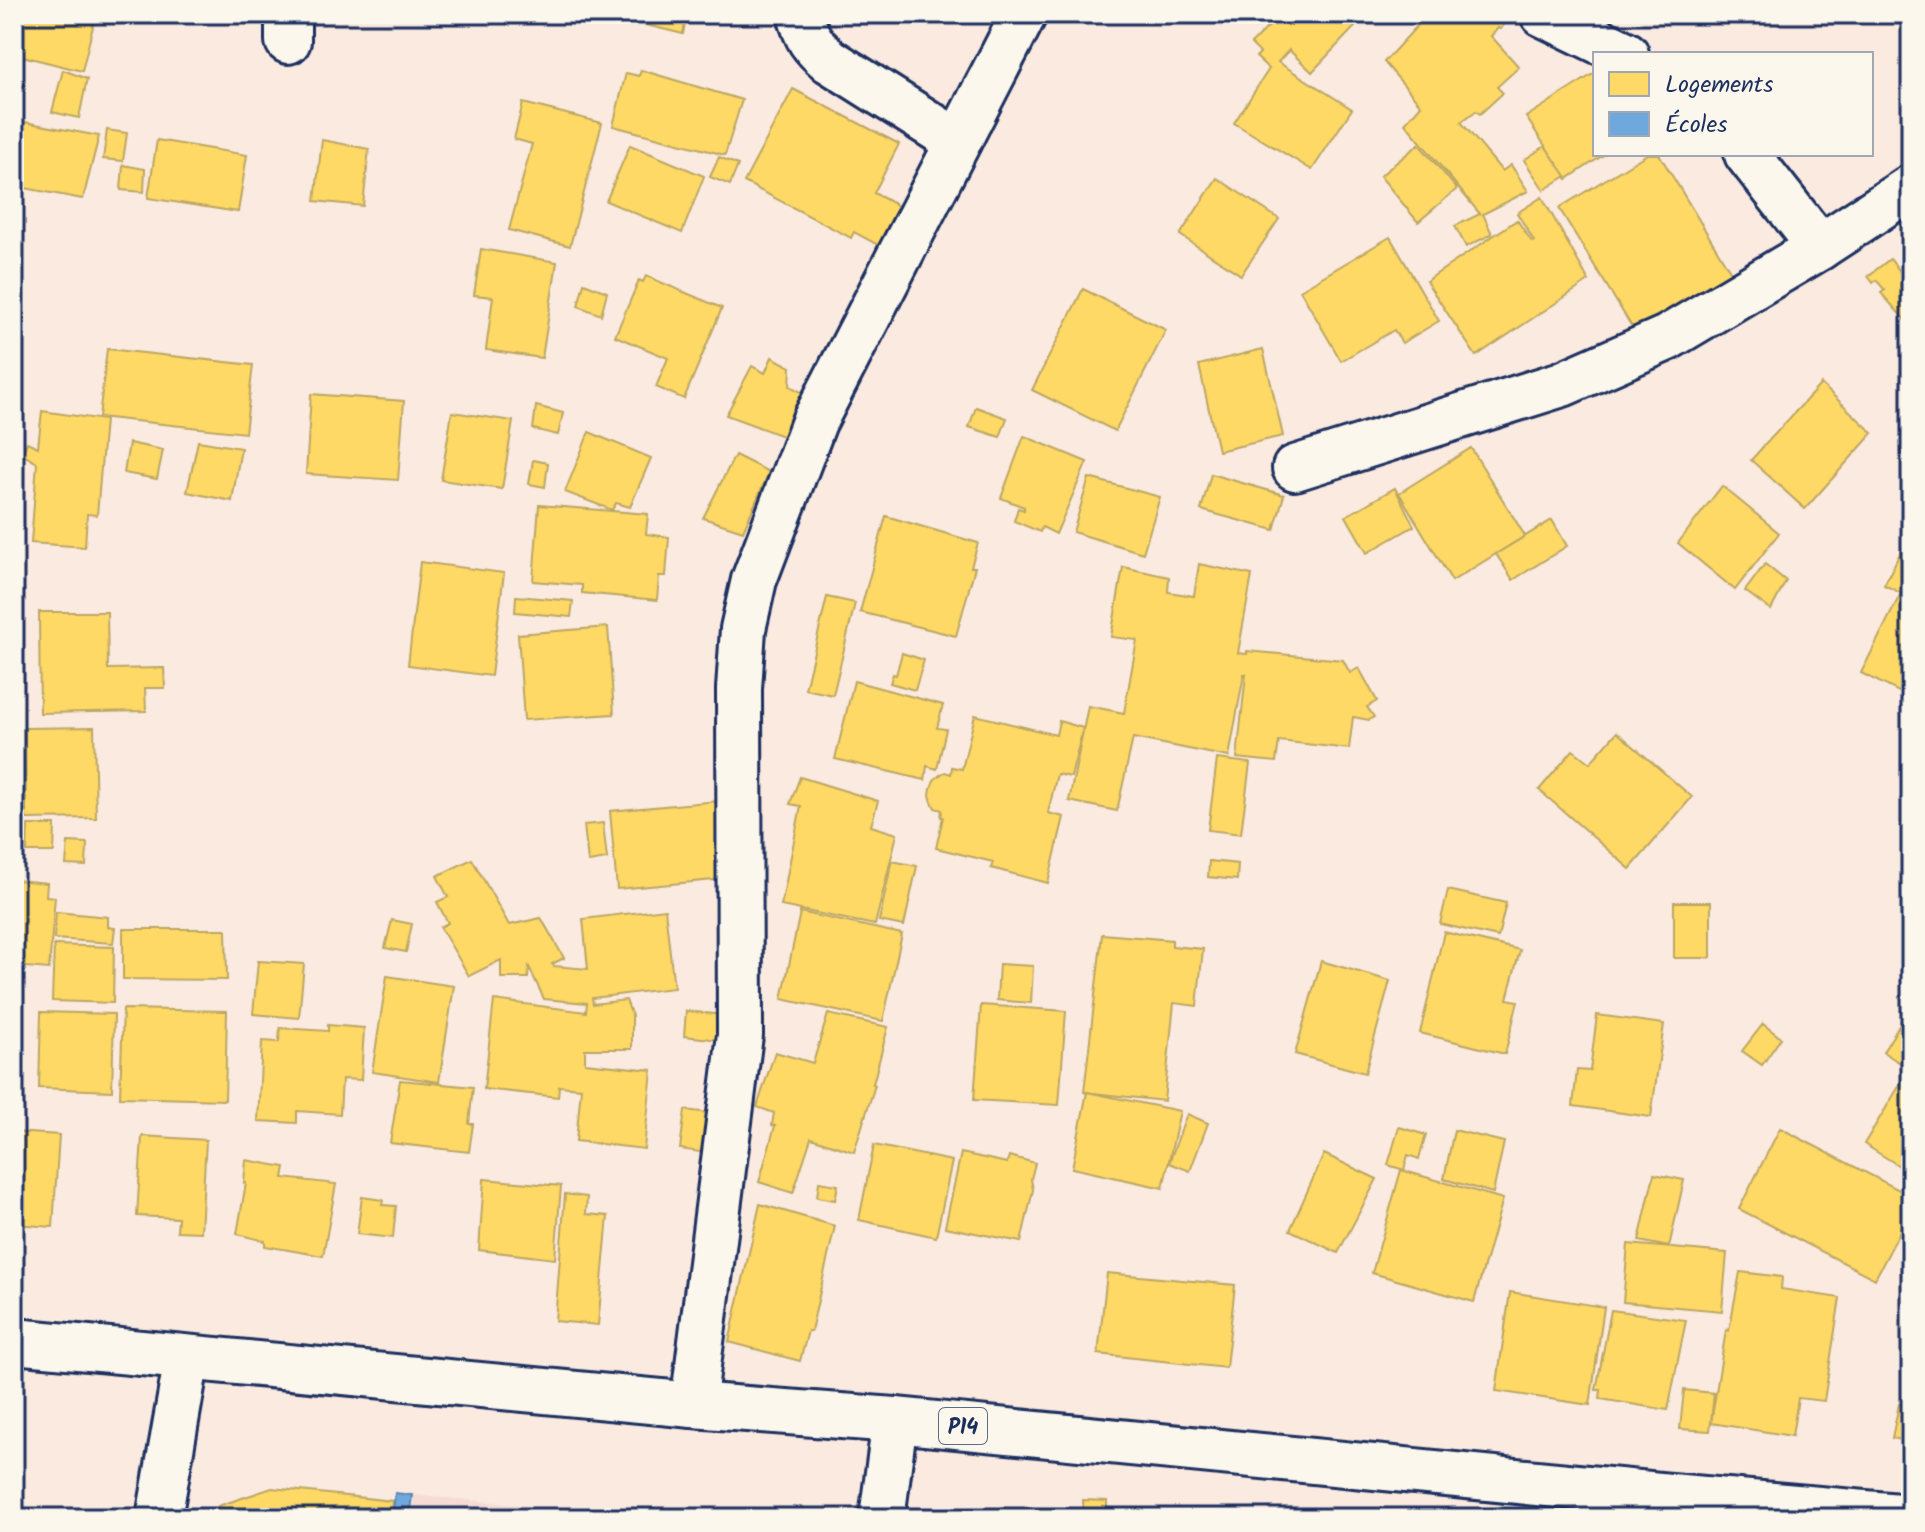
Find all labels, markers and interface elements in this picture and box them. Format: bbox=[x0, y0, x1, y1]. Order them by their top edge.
legend bbox=[1593, 52, 1873, 156]
text: Logements bbox=[1665, 66, 1773, 105]
text: Écoles bbox=[1665, 106, 1728, 145]
road number: P14 bbox=[939, 1408, 987, 1444]

